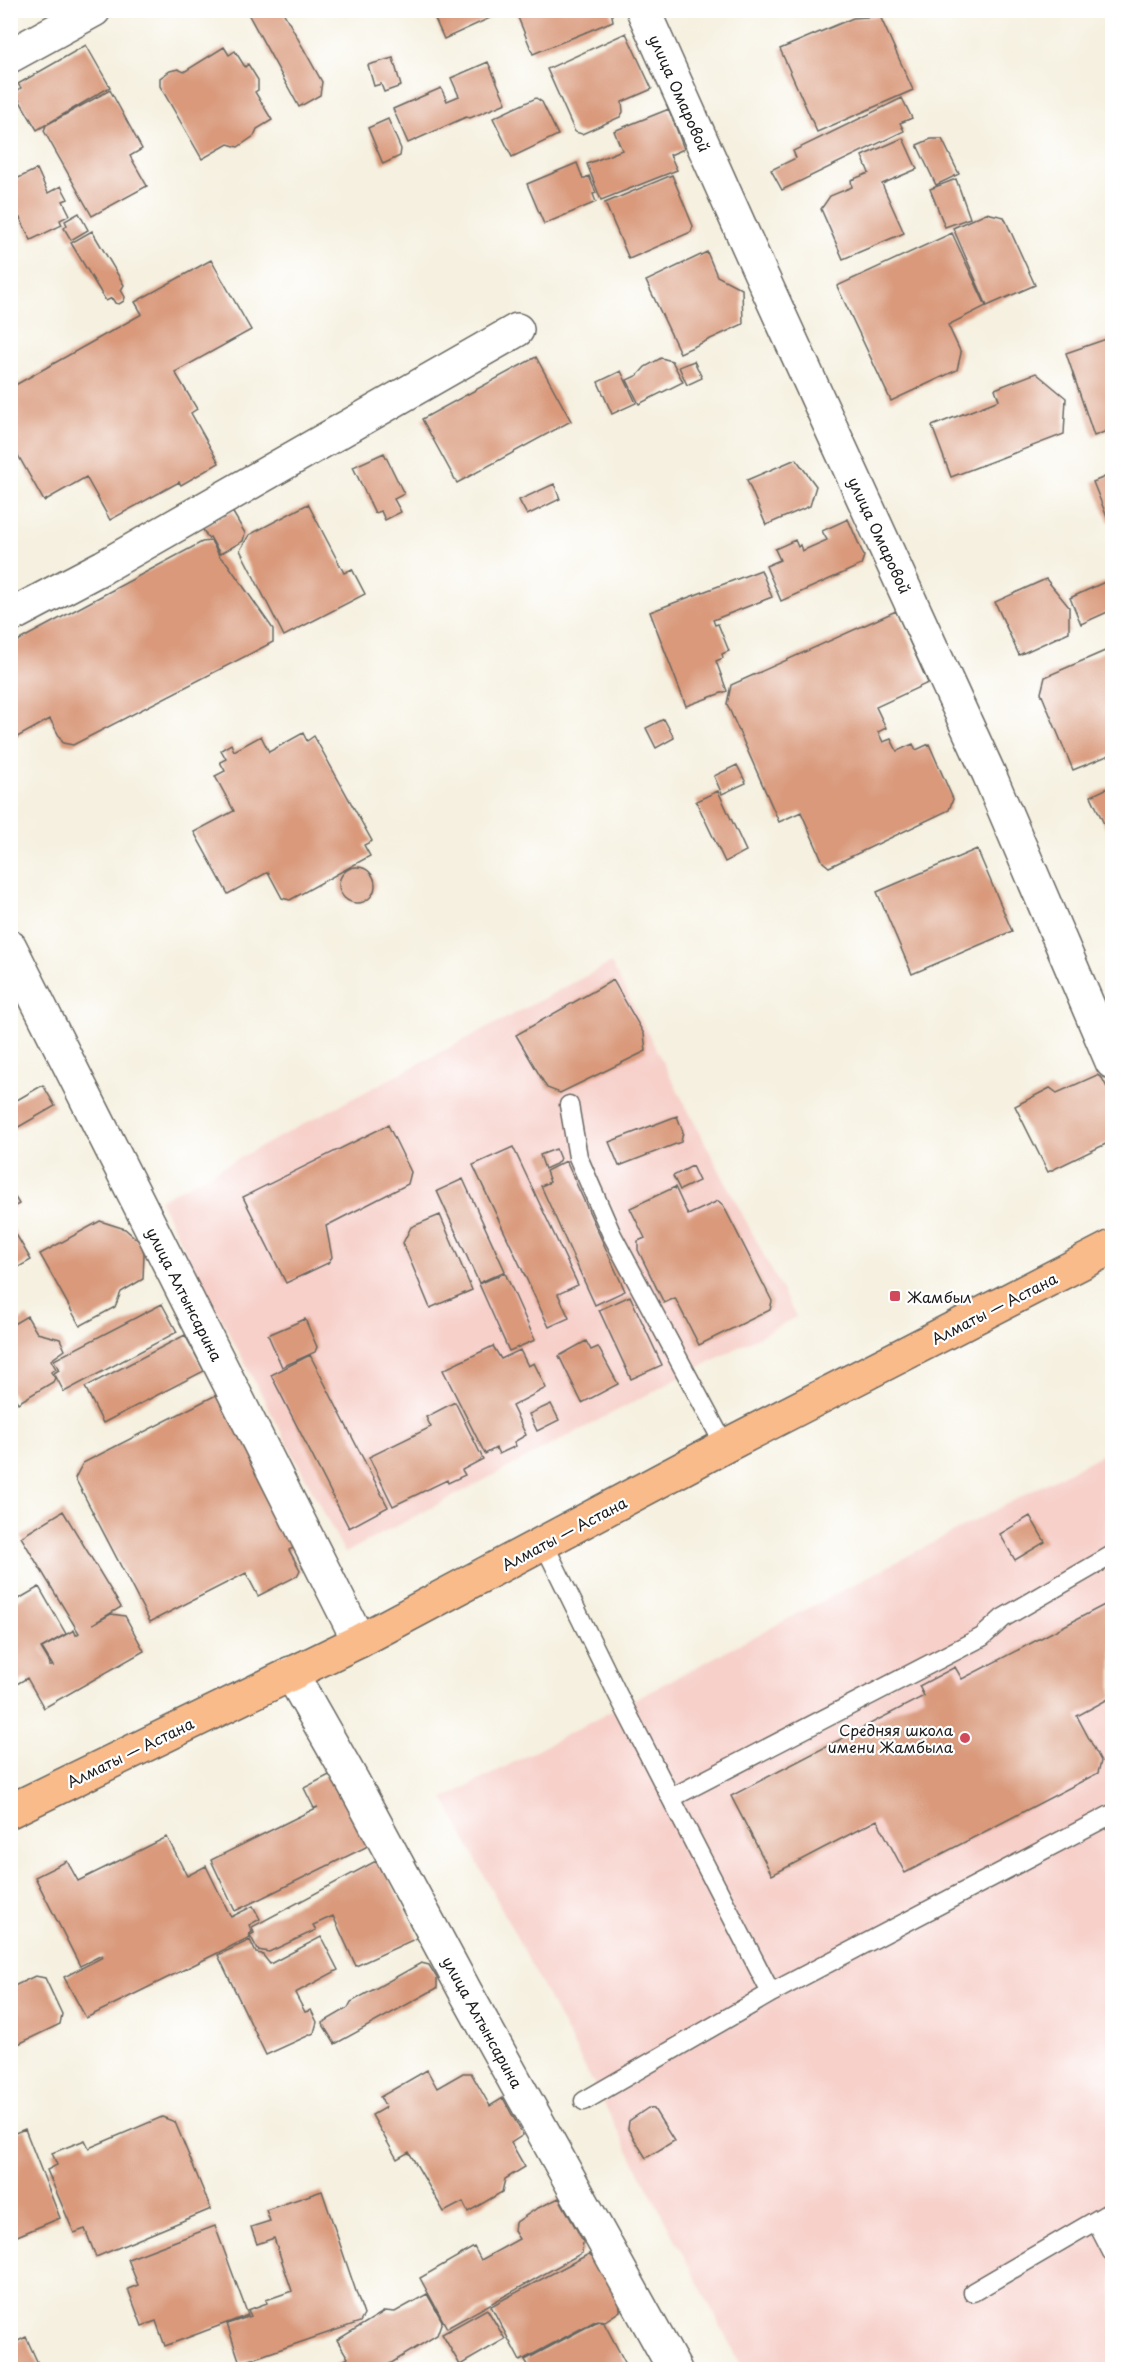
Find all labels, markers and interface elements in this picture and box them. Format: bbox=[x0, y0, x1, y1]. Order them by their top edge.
street label: улица Омаровой bbox=[644, 31, 716, 155]
street label: улица Омаровой bbox=[843, 473, 917, 597]
street label: улица Алтынсарина bbox=[141, 1223, 229, 1366]
street label: Алматы — Астана bbox=[927, 1266, 1061, 1350]
place label: Жамбыл bbox=[907, 1285, 971, 1308]
marker: Жамбыл bbox=[888, 1289, 902, 1303]
street label: Алматы — Астана bbox=[497, 1490, 631, 1576]
street label: Алматы — Астана bbox=[63, 1711, 198, 1793]
place label: Средняя школа имени Жамбыла bbox=[828, 1718, 954, 1758]
marker: Средняя школа имени Жамбыла bbox=[958, 1731, 972, 1745]
street label: улица Алтынсарина bbox=[437, 1952, 529, 2093]

